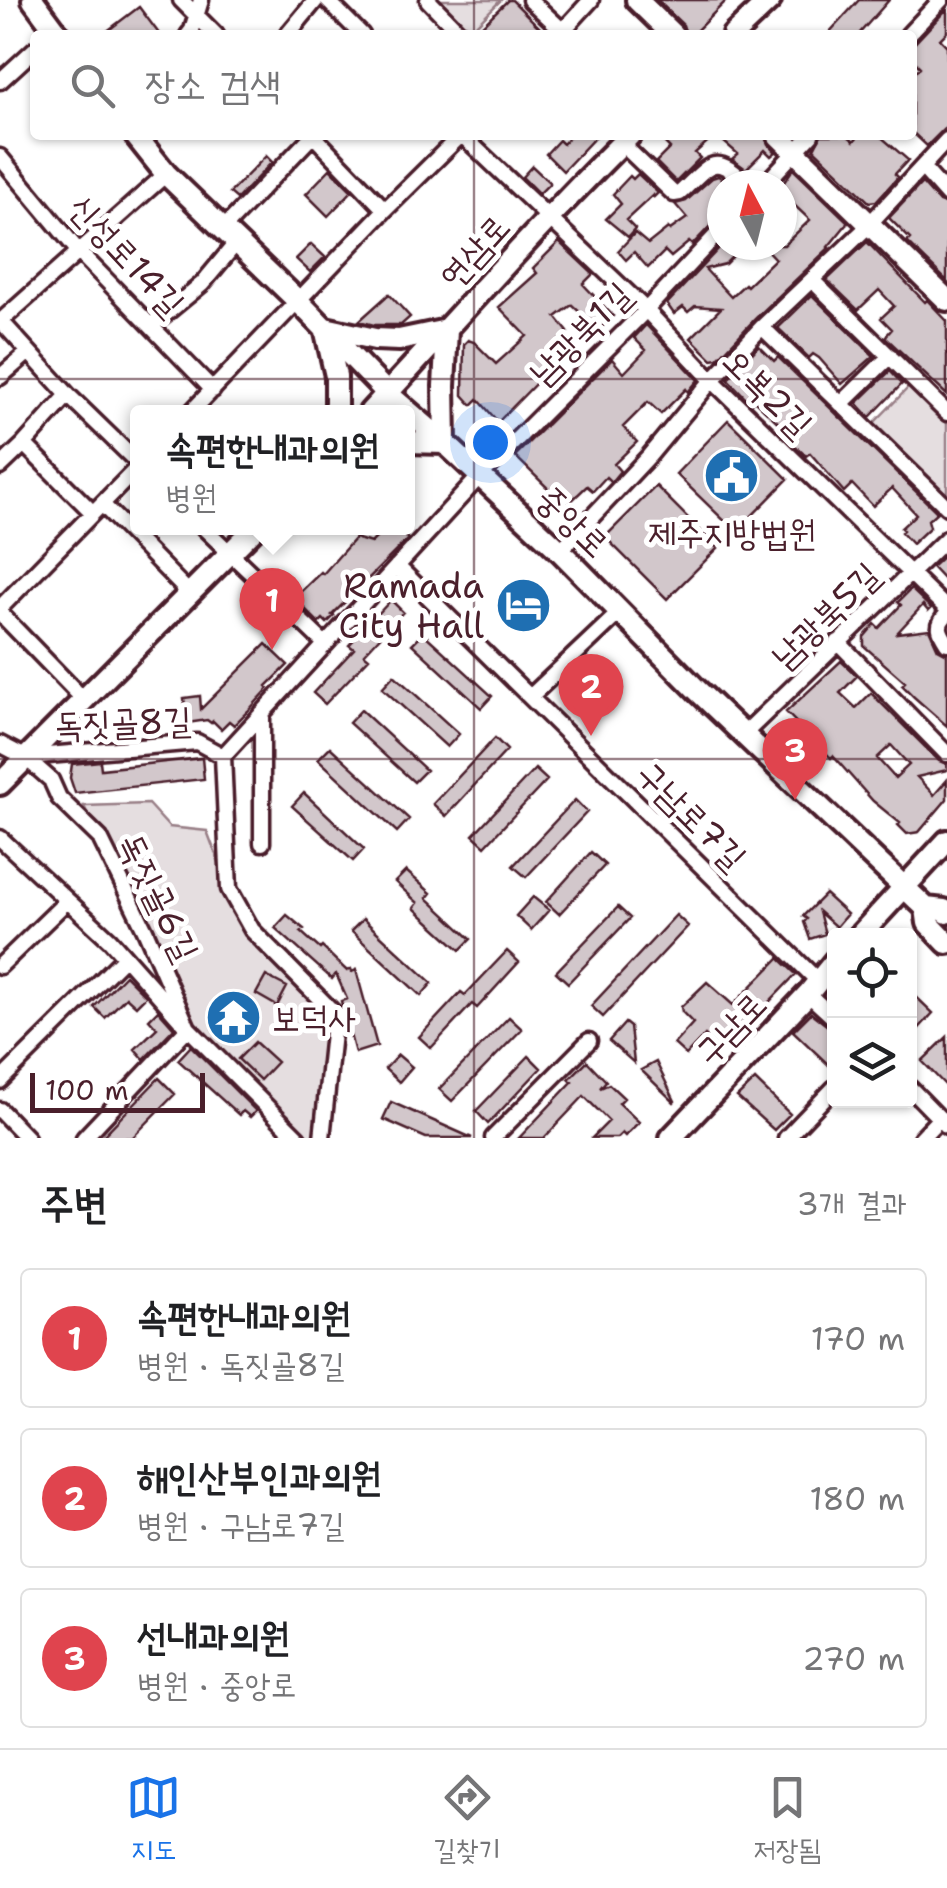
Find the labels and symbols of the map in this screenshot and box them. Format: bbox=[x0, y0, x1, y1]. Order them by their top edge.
north arrow bbox=[707, 170, 797, 260]
street label: 신성로14길 bbox=[59, 184, 195, 326]
street label: 연삼로 bbox=[428, 204, 520, 298]
street label: 남광북1길 bbox=[518, 271, 642, 395]
street label: 오복2길 bbox=[713, 337, 823, 447]
your location bbox=[465, 417, 516, 468]
public building icon: 제주지방법원 bbox=[702, 446, 762, 506]
street label: 중앙로 bbox=[526, 475, 620, 567]
place label: 제주지방법원 bbox=[648, 509, 816, 556]
street label: 남광북5길 bbox=[760, 552, 890, 678]
place label: Ramada City Hall bbox=[339, 562, 484, 649]
pin: 1 bbox=[240, 568, 304, 650]
hotel icon: Ramada City Hall bbox=[493, 575, 553, 635]
pin: 2 bbox=[558, 654, 624, 736]
street label: 독짓골8길 bbox=[54, 696, 192, 748]
pin: 3 bbox=[762, 718, 828, 800]
street label: 구남로7길 bbox=[627, 750, 757, 880]
street label: 독짓골6길 bbox=[108, 825, 210, 969]
street label: 구남로 bbox=[684, 981, 776, 1075]
temple icon: 보덕사 bbox=[203, 987, 263, 1047]
place label: 보덕사 bbox=[272, 994, 357, 1041]
scale bar bbox=[30, 1068, 205, 1112]

